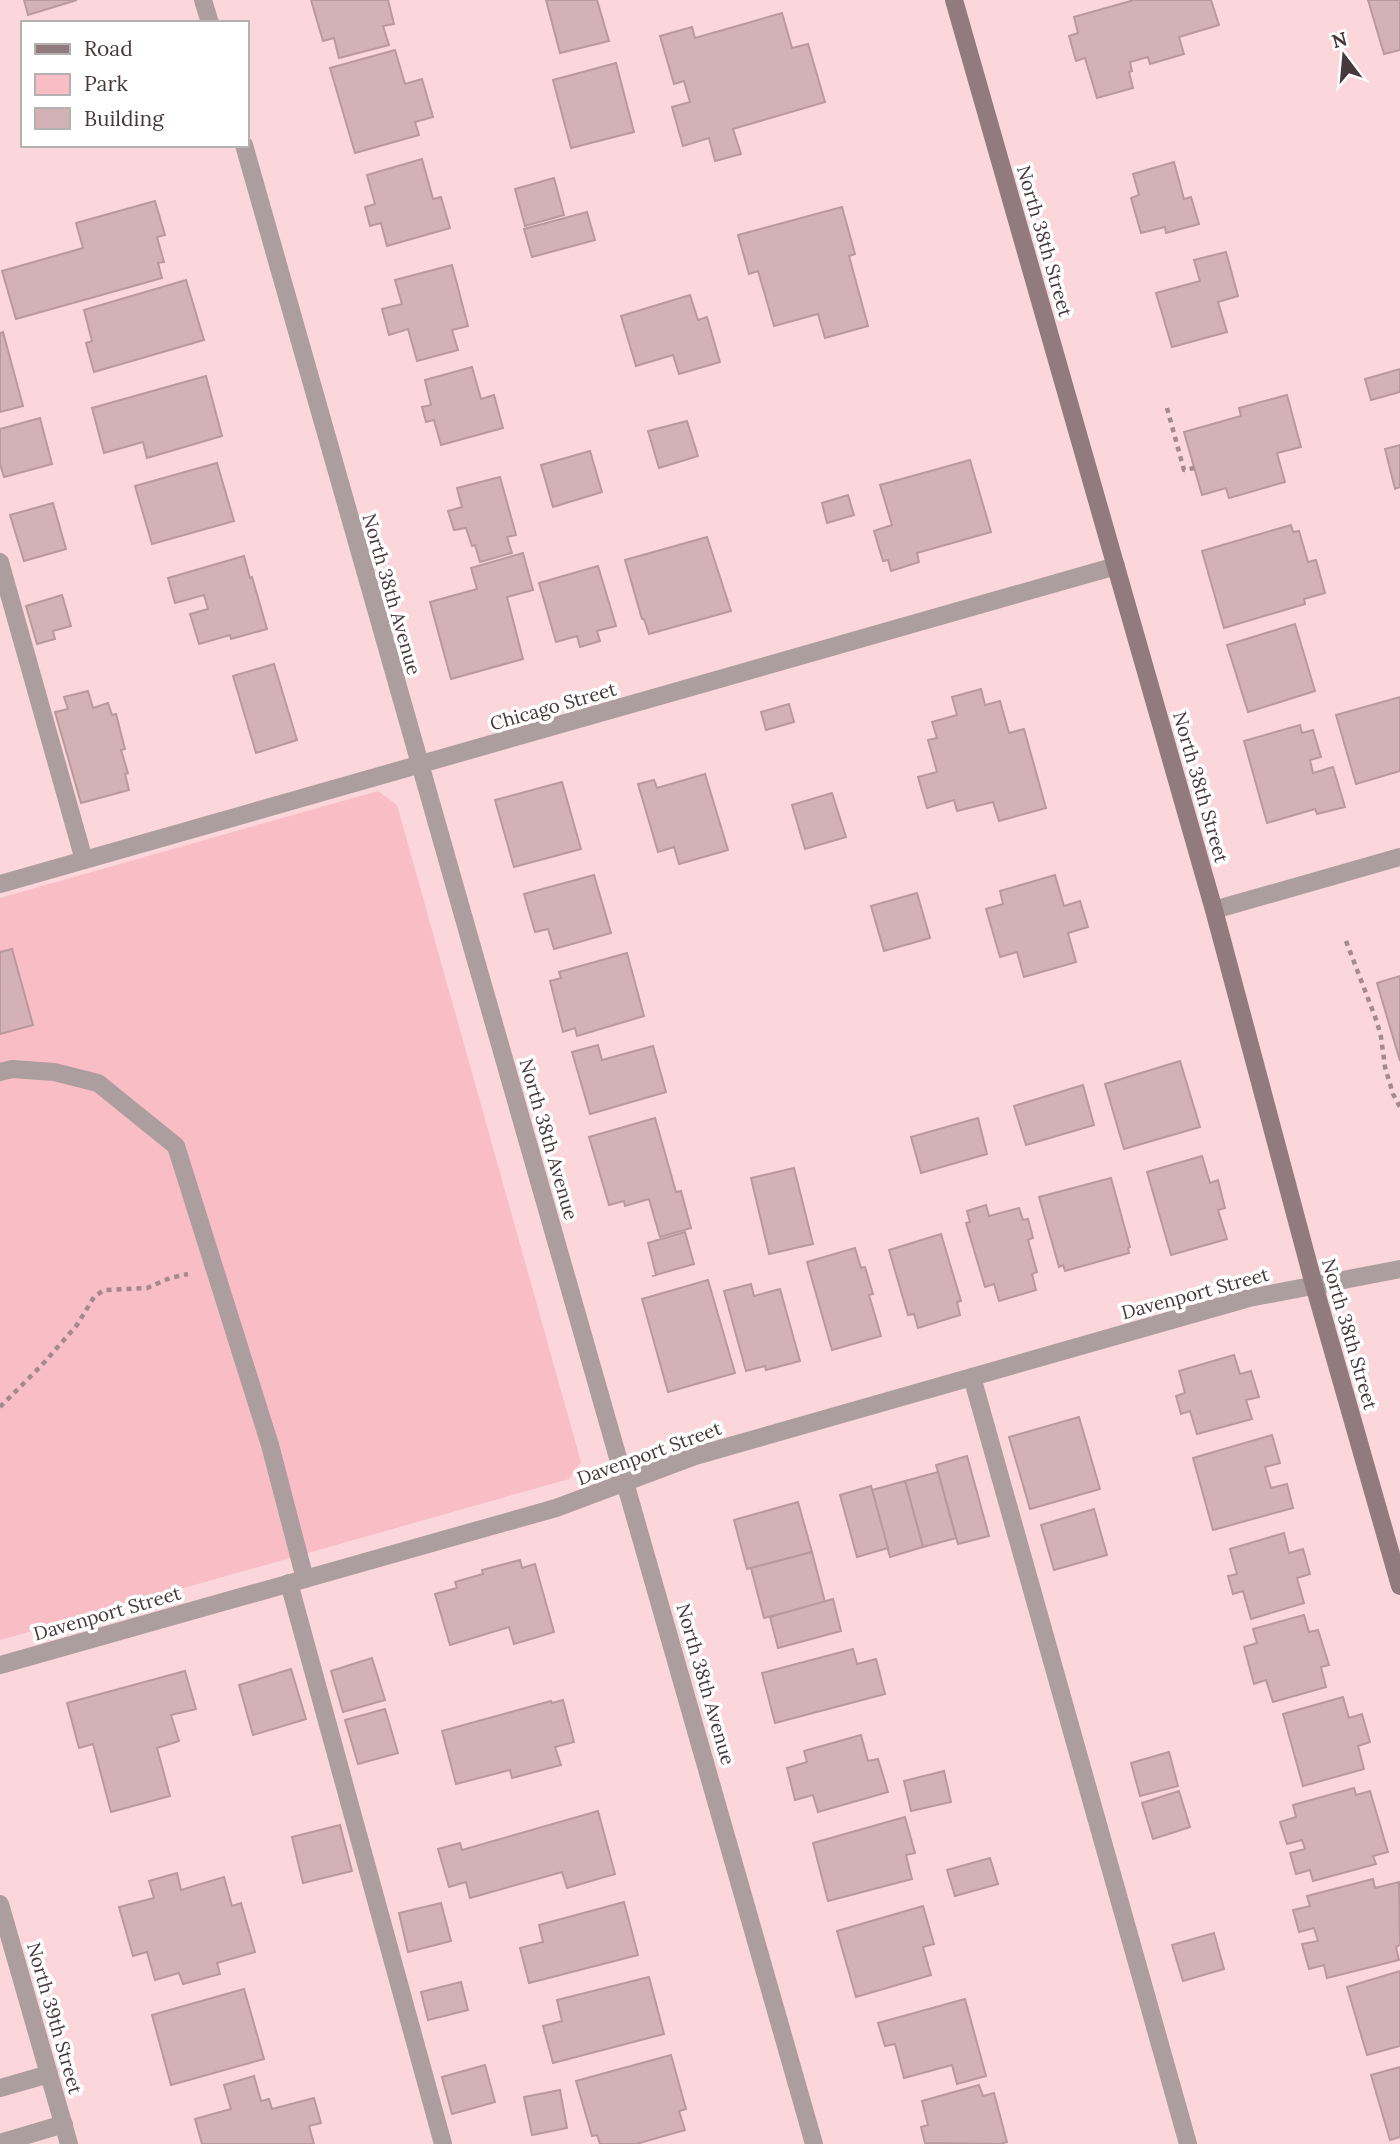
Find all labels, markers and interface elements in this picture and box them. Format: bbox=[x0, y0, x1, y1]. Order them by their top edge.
legend bbox=[21, 21, 248, 147]
north arrow bbox=[1309, 21, 1379, 91]
text: N bbox=[1329, 26, 1350, 53]
text: Road bbox=[84, 35, 133, 62]
text: Park bbox=[84, 70, 128, 97]
text: Building bbox=[84, 105, 164, 132]
street label: North 38th Street bbox=[1012, 163, 1078, 320]
street label: North 38th Avenue bbox=[357, 510, 427, 678]
street label: Chicago Street bbox=[487, 676, 620, 735]
street label: North 38th Street bbox=[1168, 709, 1234, 866]
street label: North 38th Avenue bbox=[514, 1055, 584, 1223]
street label: North 38th Street bbox=[1317, 1256, 1383, 1413]
street label: Davenport Street bbox=[1118, 1262, 1272, 1324]
street label: Davenport Street bbox=[573, 1416, 725, 1490]
street label: Davenport Street bbox=[31, 1580, 184, 1645]
street label: North 38th Avenue bbox=[671, 1600, 741, 1768]
street label: North 39th Street bbox=[22, 1939, 88, 2097]

